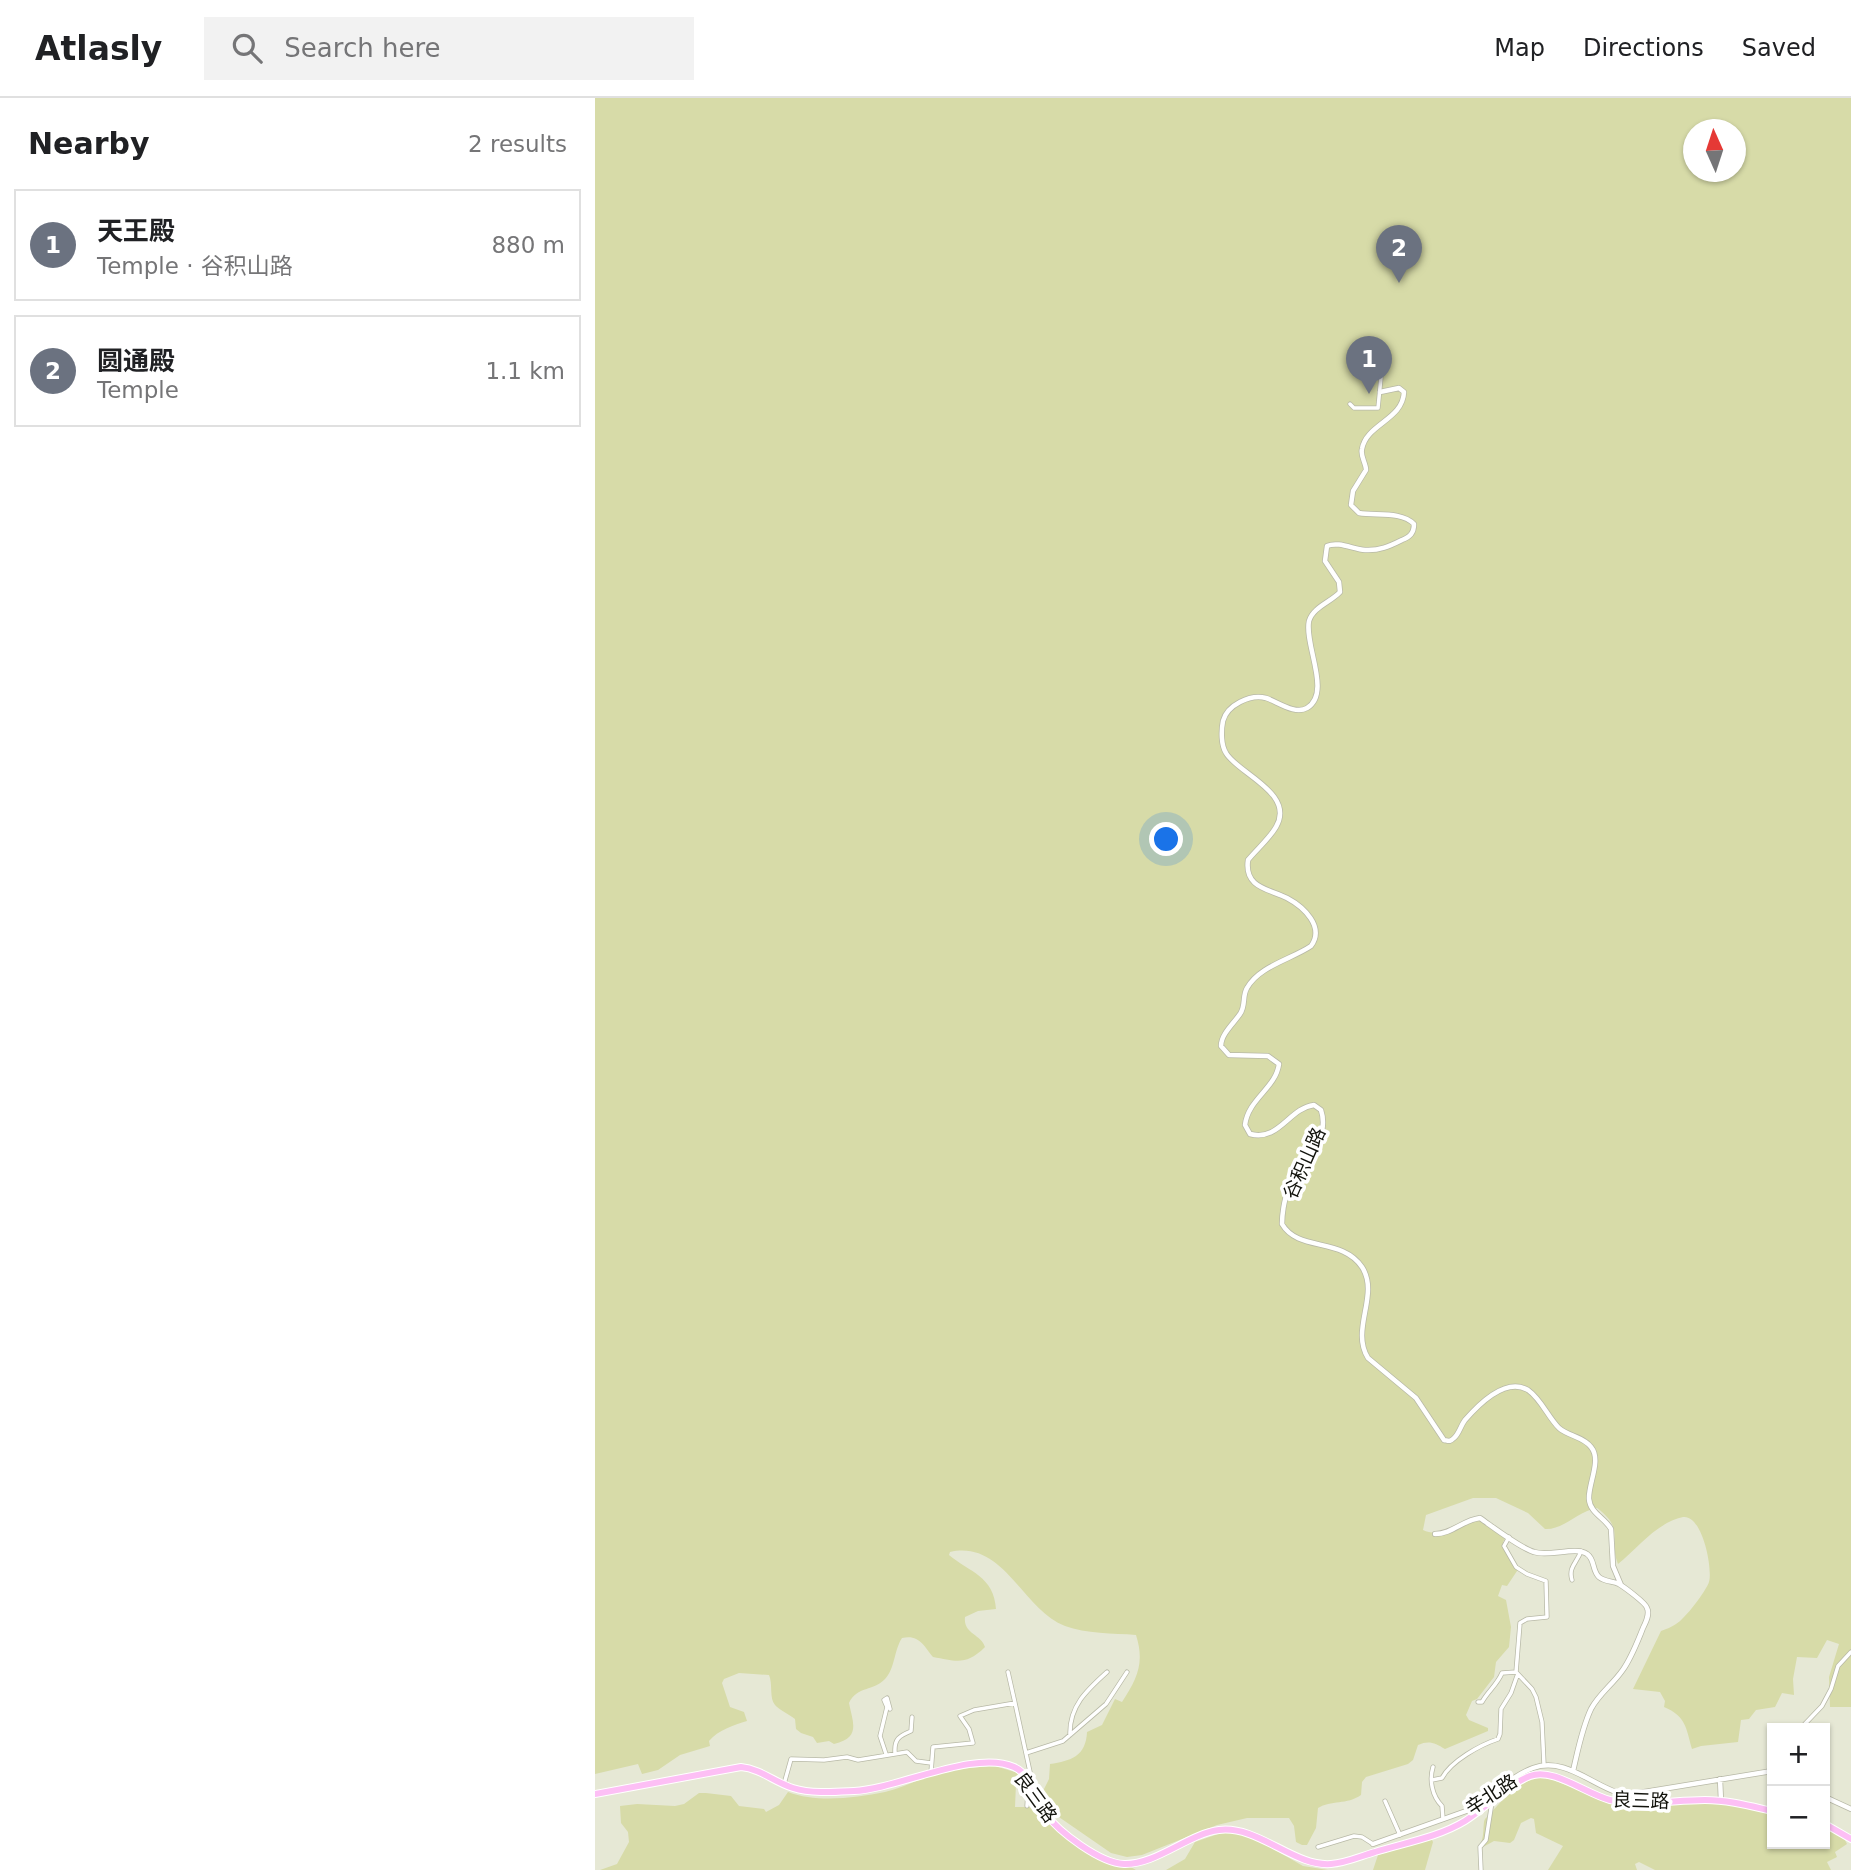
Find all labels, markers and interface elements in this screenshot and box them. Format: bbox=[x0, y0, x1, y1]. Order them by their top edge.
search box bbox=[204, 17, 694, 80]
text: Atlasly bbox=[35, 29, 162, 68]
icon: search bbox=[228, 29, 266, 67]
text: Search here bbox=[284, 33, 441, 63]
text: Map bbox=[1494, 34, 1545, 62]
text: Directions bbox=[1583, 34, 1704, 62]
text: Saved bbox=[1742, 34, 1816, 62]
north arrow bbox=[1683, 119, 1746, 182]
text: Nearby bbox=[28, 126, 150, 161]
text: 2 results bbox=[468, 131, 567, 157]
text: 天王殿 bbox=[97, 216, 175, 246]
pin: 2 bbox=[1376, 225, 1422, 283]
text: 1 bbox=[45, 232, 61, 258]
text: 880 m bbox=[491, 232, 565, 258]
text: Temple · 谷积山路 bbox=[97, 253, 293, 279]
pin: 1 bbox=[1346, 336, 1392, 394]
text: 圆通殿 bbox=[97, 346, 175, 376]
text: 2 bbox=[45, 358, 61, 384]
text: 1.1 km bbox=[485, 358, 565, 384]
text: Temple bbox=[97, 377, 179, 403]
your location bbox=[1149, 822, 1183, 856]
street label: 谷积山路 bbox=[1278, 1124, 1330, 1202]
map controls bbox=[1767, 1723, 1830, 1849]
button: + bbox=[1767, 1723, 1830, 1786]
street label: 良三路 bbox=[1010, 1767, 1062, 1827]
street label: 辛北路 bbox=[1461, 1769, 1521, 1819]
button: − bbox=[1767, 1786, 1830, 1849]
street label: 良三路 bbox=[1612, 1788, 1670, 1812]

